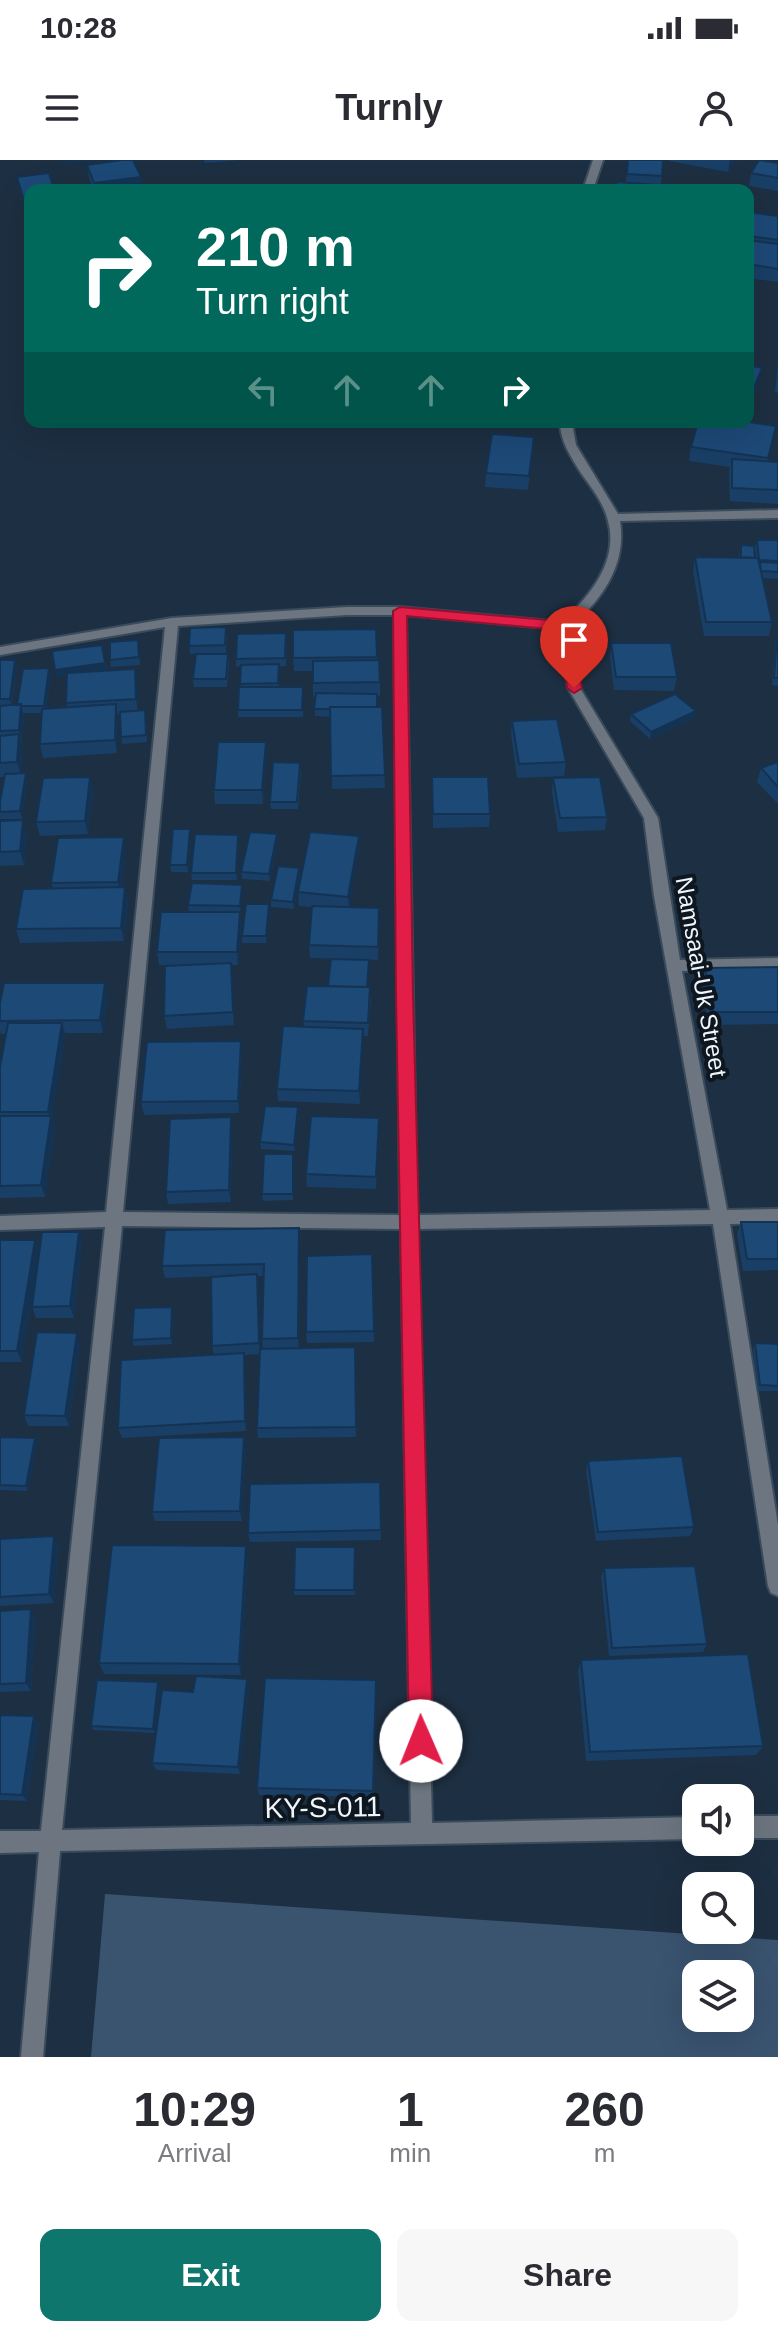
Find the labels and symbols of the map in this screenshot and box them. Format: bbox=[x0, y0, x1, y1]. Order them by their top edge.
pin bbox=[540, 606, 608, 688]
street label: Namsaai-Uk Street bbox=[671, 875, 732, 1079]
position arrow bbox=[379, 1699, 463, 1783]
street label: KY-S-011 bbox=[264, 1791, 382, 1824]

